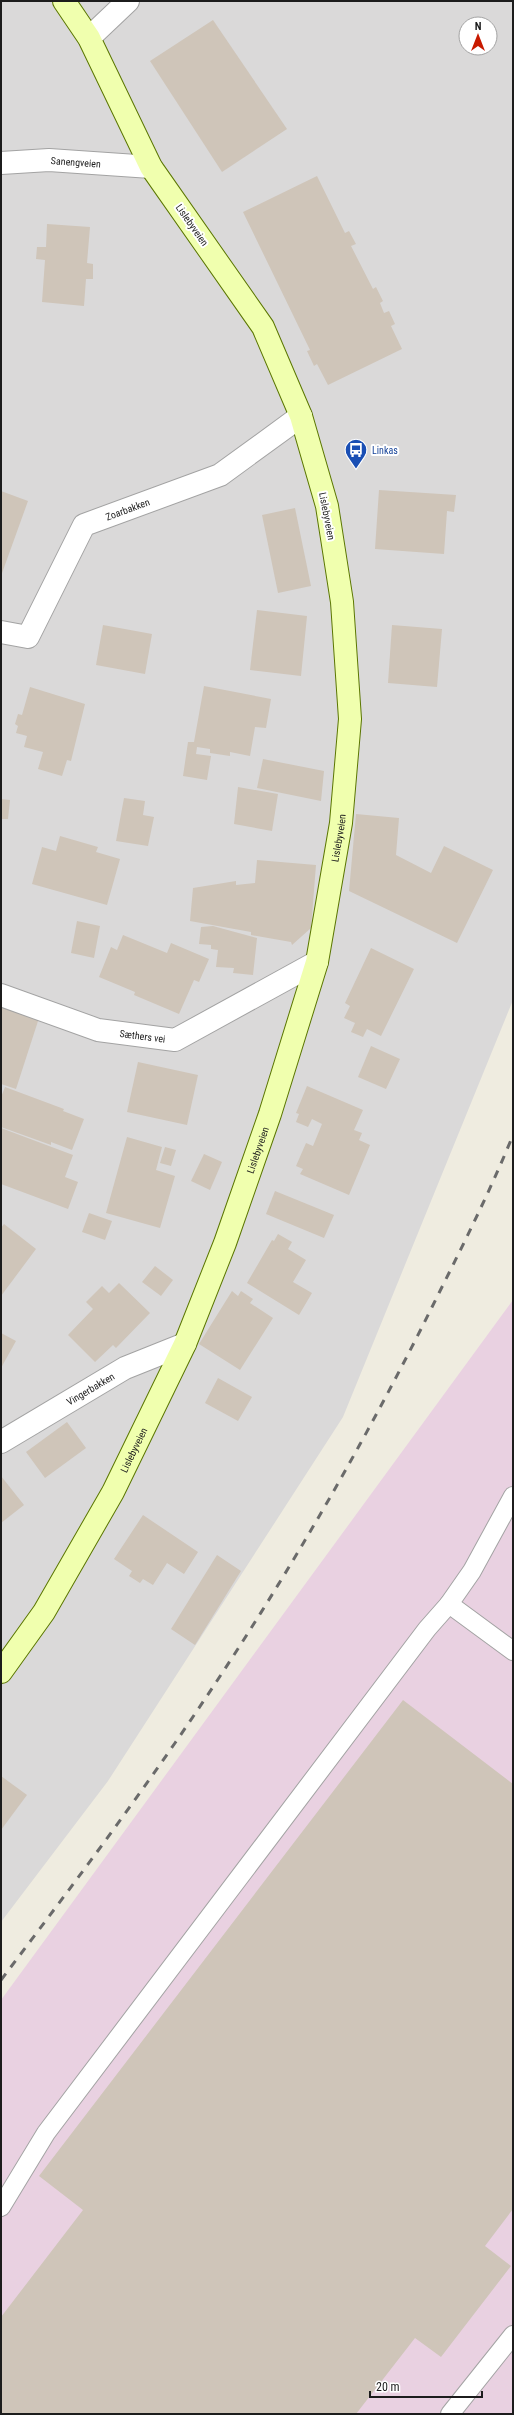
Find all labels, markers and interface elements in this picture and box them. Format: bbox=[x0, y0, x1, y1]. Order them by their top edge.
north arrow bbox=[458, 16, 498, 56]
text: N bbox=[475, 20, 482, 33]
street label: Sanengveien bbox=[51, 155, 101, 169]
street label: Lislebyveien bbox=[174, 202, 210, 248]
bus stop icon: Linkas bbox=[343, 437, 369, 470]
place label: Linkas bbox=[372, 445, 398, 456]
street label: Lislebyveien bbox=[317, 491, 337, 541]
street label: Zoarbakken bbox=[104, 496, 151, 522]
street label: Lislebyveien bbox=[329, 813, 347, 863]
street label: Sæthers vei bbox=[119, 1027, 166, 1044]
street label: Lislebyveien bbox=[244, 1125, 271, 1175]
street label: Vingerbakken bbox=[64, 1370, 116, 1407]
street label: Lislebyveien bbox=[118, 1426, 149, 1474]
scale bar bbox=[370, 2373, 482, 2399]
text: 20 m bbox=[376, 2380, 400, 2394]

